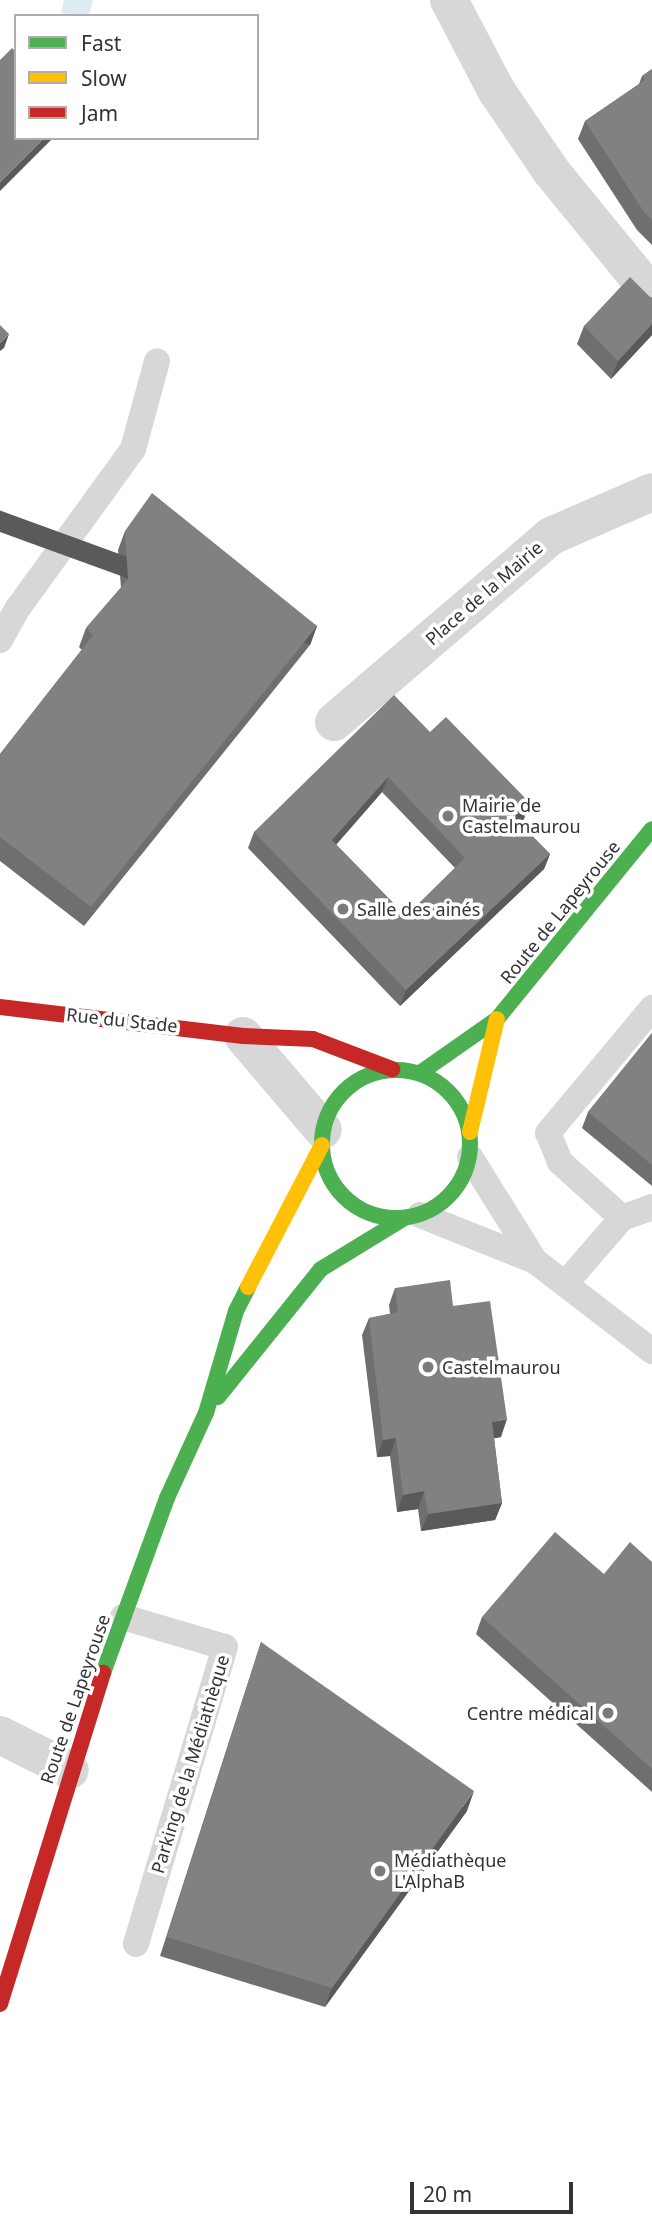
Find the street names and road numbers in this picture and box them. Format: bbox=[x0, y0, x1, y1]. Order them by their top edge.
street label: Place de la Mairie bbox=[421, 536, 547, 650]
street label: Route de Lapeyrouse bbox=[496, 836, 624, 988]
street label: Rue du Stade bbox=[65, 1003, 179, 1037]
street label: Route de Lapeyrouse bbox=[36, 1611, 114, 1787]
street label: Parking de la Médiathèque bbox=[146, 1652, 234, 1876]

